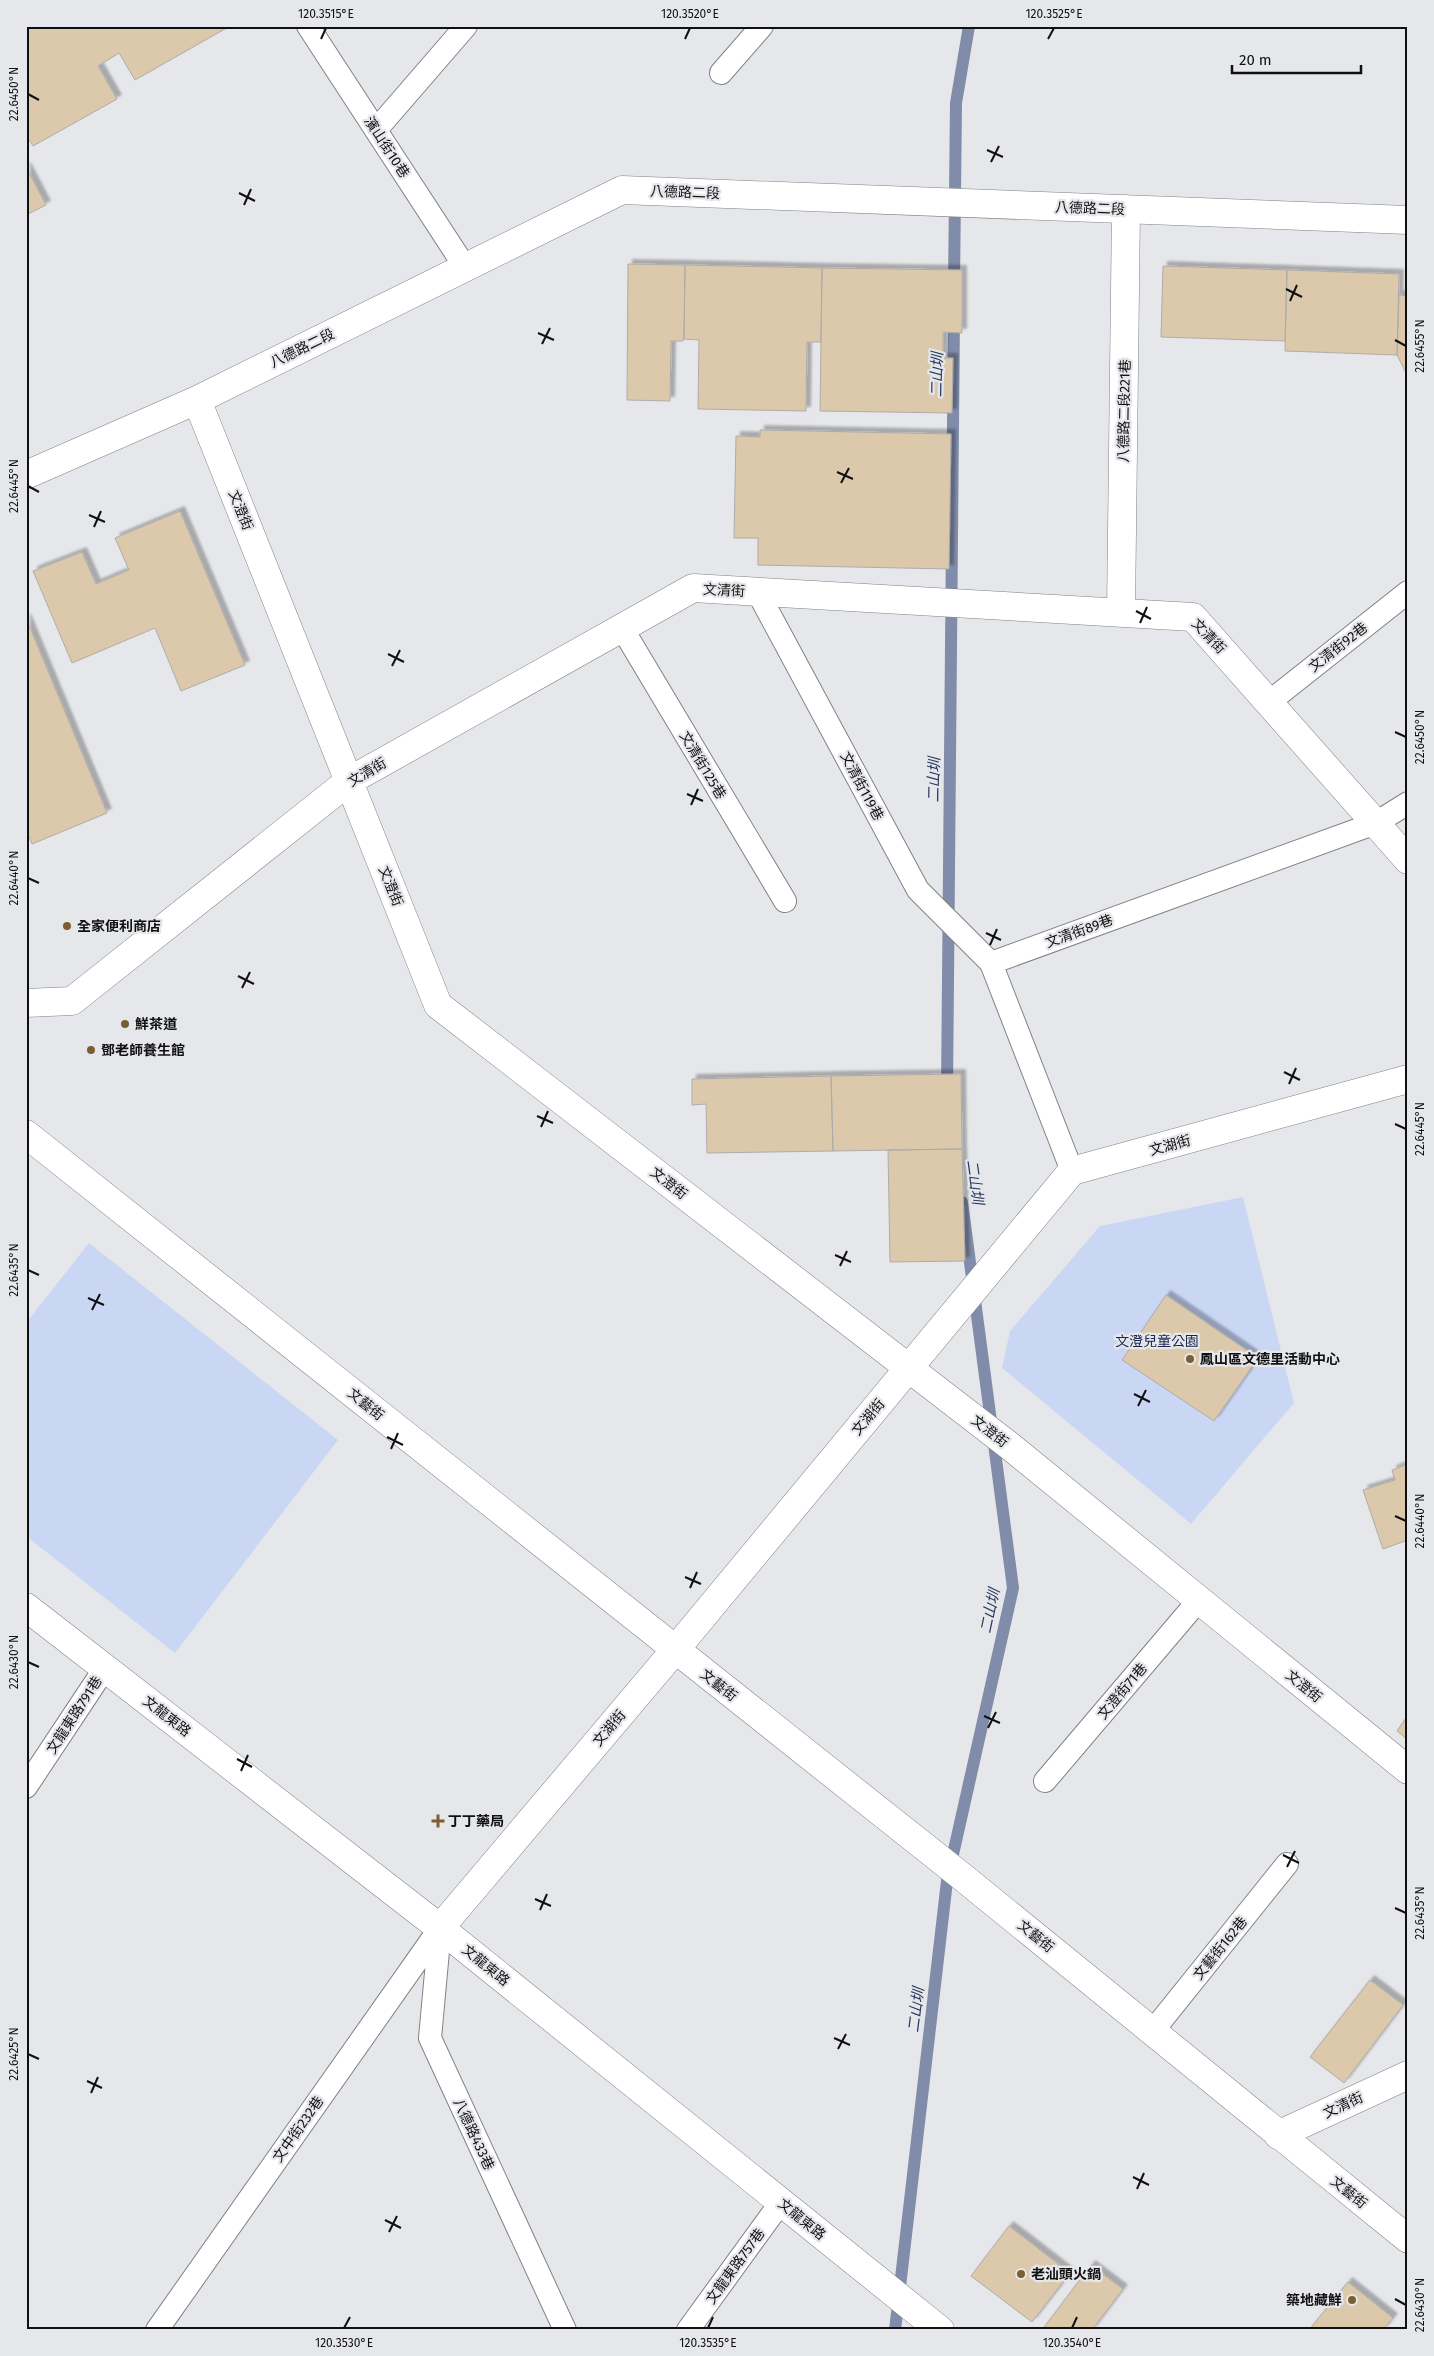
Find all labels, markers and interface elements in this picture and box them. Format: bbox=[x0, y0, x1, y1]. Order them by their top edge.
text: 120.3515°E bbox=[298, 7, 354, 21]
text: 120.3520°E bbox=[661, 7, 719, 21]
text: 120.3525°E bbox=[1025, 7, 1083, 21]
scale bar bbox=[1232, 42, 1360, 74]
text: 20 m bbox=[1239, 51, 1272, 69]
text: 22.6450°N bbox=[7, 67, 21, 121]
street label: 濱山街10巷 bbox=[360, 113, 413, 181]
street label: 八德路二段 bbox=[650, 183, 720, 202]
street label: 八德路二段 bbox=[1055, 199, 1125, 218]
text: 22.6455°N bbox=[1413, 319, 1427, 373]
street label: 八德路二段 bbox=[267, 325, 337, 371]
water label: 二山圳 bbox=[928, 350, 946, 398]
street label: 八德路二段221巷 bbox=[1115, 359, 1134, 463]
text: 22.6445°N bbox=[7, 459, 21, 513]
street label: 文澄街 bbox=[225, 488, 256, 533]
street label: 文清街 bbox=[703, 581, 745, 600]
street label: 文清街 bbox=[1188, 615, 1229, 657]
street label: 文清街92巷 bbox=[1306, 619, 1371, 676]
text: 22.6450°N bbox=[1413, 710, 1427, 764]
street label: 文清街125巷 bbox=[676, 728, 729, 802]
street label: 文清街119巷 bbox=[836, 749, 887, 823]
street label: 文清街 bbox=[345, 754, 390, 791]
water label: 二山圳 bbox=[925, 755, 943, 803]
text: 22.6440°N bbox=[7, 851, 21, 905]
street label: 文澄街 bbox=[375, 864, 406, 909]
street label: 文清街89巷 bbox=[1043, 911, 1115, 952]
place label: 全家便利商店 bbox=[77, 918, 161, 935]
marker: 全家便利商店 bbox=[61, 920, 73, 932]
place label: 鮮茶道 bbox=[135, 1016, 178, 1033]
marker: 鮮茶道 bbox=[119, 1018, 131, 1030]
place label: 鄧老師養生館 bbox=[101, 1042, 185, 1059]
marker: 鄧老師養生館 bbox=[85, 1044, 97, 1056]
text: 22.6445°N bbox=[1413, 1102, 1427, 1156]
street label: 文湖街 bbox=[1148, 1132, 1193, 1159]
water label: 二山圳 bbox=[963, 1158, 987, 1208]
street label: 文澄街 bbox=[647, 1164, 690, 1203]
text: 22.6435°N bbox=[7, 1243, 21, 1297]
park label: 文澄兒童公園 bbox=[1115, 1333, 1199, 1350]
place label: 鳳山區文德里活動中心 bbox=[1200, 1351, 1340, 1368]
marker: 鳳山區文德里活動中心 bbox=[1184, 1353, 1196, 1365]
street label: 文藝街 bbox=[344, 1385, 387, 1424]
street label: 文湖街 bbox=[848, 1396, 888, 1439]
street label: 文澄街 bbox=[968, 1412, 1011, 1451]
text: 22.6440°N bbox=[1413, 1494, 1427, 1548]
water label: 二山圳 bbox=[977, 1585, 1004, 1635]
text: 22.6430°N bbox=[7, 1635, 21, 1689]
street label: 文澄街71巷 bbox=[1094, 1660, 1151, 1723]
street label: 文藝街 bbox=[697, 1666, 740, 1705]
street label: 文澄街 bbox=[1282, 1667, 1325, 1706]
street label: 文龍東路791巷 bbox=[43, 1673, 106, 1757]
street label: 文龍東路 bbox=[139, 1692, 194, 1740]
street label: 文湖街 bbox=[589, 1707, 629, 1750]
place label: 丁丁藥局 bbox=[448, 1813, 504, 1830]
marker: 丁丁藥局 bbox=[432, 1815, 444, 1827]
text: 22.6435°N bbox=[1413, 1886, 1427, 1940]
street label: 文藝街162巷 bbox=[1190, 1913, 1251, 1983]
street label: 文藝街 bbox=[1014, 1917, 1057, 1956]
street label: 文龍東路 bbox=[459, 1941, 513, 1990]
water label: 二山圳 bbox=[904, 1985, 928, 2033]
text: 22.6425°N bbox=[7, 2027, 21, 2081]
street label: 文清街 bbox=[1321, 2089, 1366, 2122]
street label: 文中街232巷 bbox=[269, 2093, 327, 2166]
street label: 八德路433巷 bbox=[450, 2096, 498, 2173]
street label: 文藝街 bbox=[1327, 2173, 1370, 2212]
street label: 文龍東路 bbox=[775, 2195, 829, 2244]
street label: 文龍東路757巷 bbox=[702, 2225, 768, 2307]
place label: 老汕頭火鍋 bbox=[1031, 2266, 1101, 2283]
marker: 老汕頭火鍋 bbox=[1015, 2268, 1027, 2280]
text: 22.6430°N bbox=[1413, 2278, 1427, 2332]
place label: 築地藏鮮 bbox=[1286, 2292, 1342, 2309]
marker: 築地藏鮮 bbox=[1346, 2294, 1358, 2306]
text: 120.3530°E bbox=[315, 2336, 373, 2350]
text: 120.3535°E bbox=[679, 2336, 737, 2350]
text: 120.3540°E bbox=[1043, 2336, 1101, 2350]

